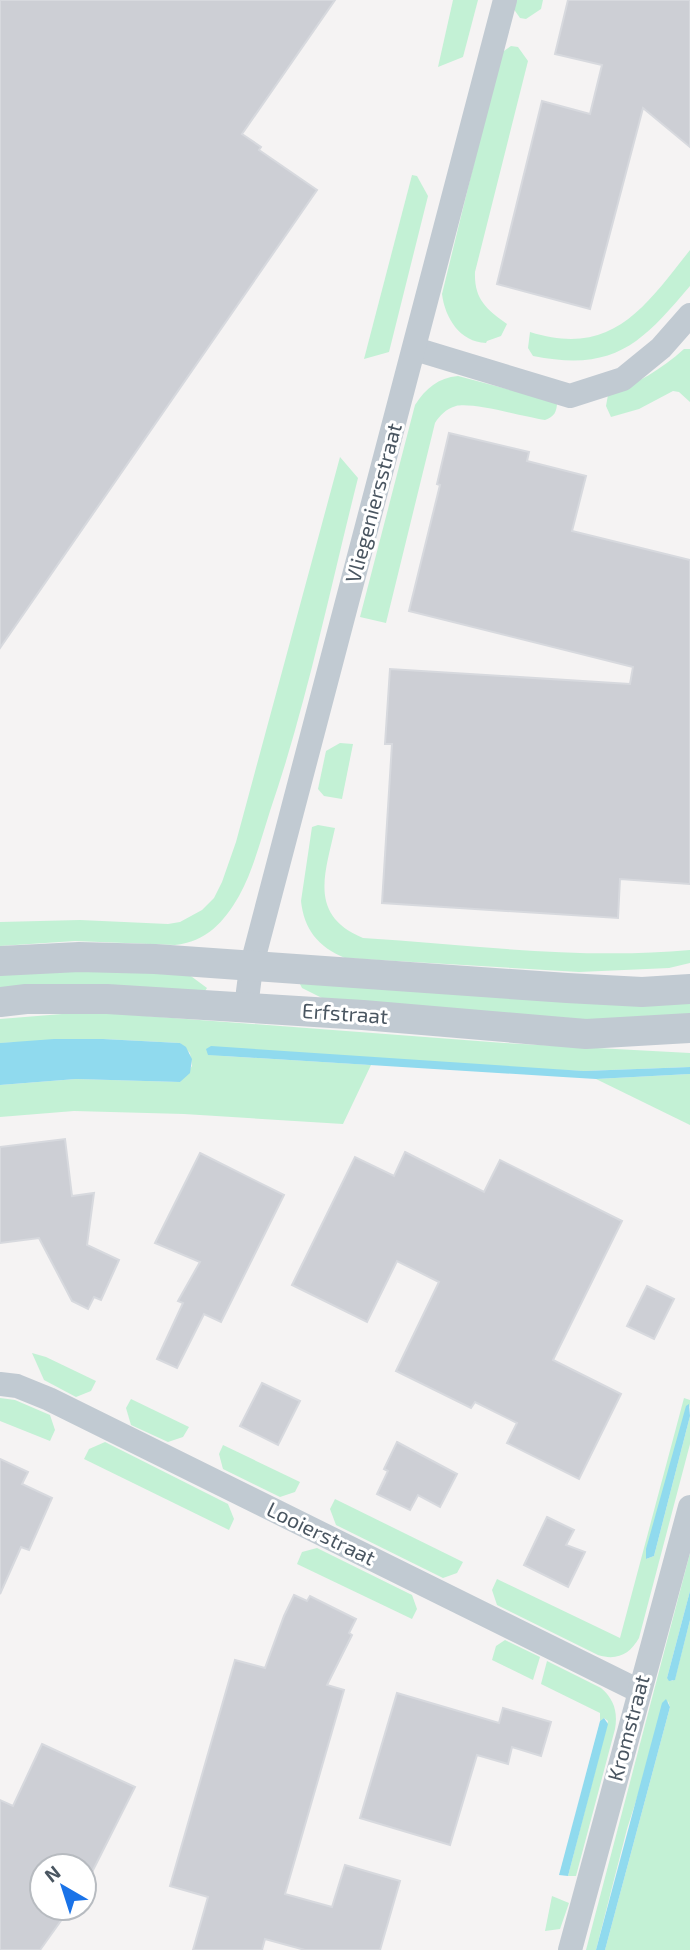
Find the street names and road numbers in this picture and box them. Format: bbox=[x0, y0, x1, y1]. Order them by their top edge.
street label: Vliegeniersstraat bbox=[339, 420, 406, 585]
street label: Erfstraat bbox=[301, 997, 389, 1028]
street label: Looierstraat bbox=[263, 1496, 380, 1570]
street label: Kromstraat bbox=[601, 1672, 654, 1784]

